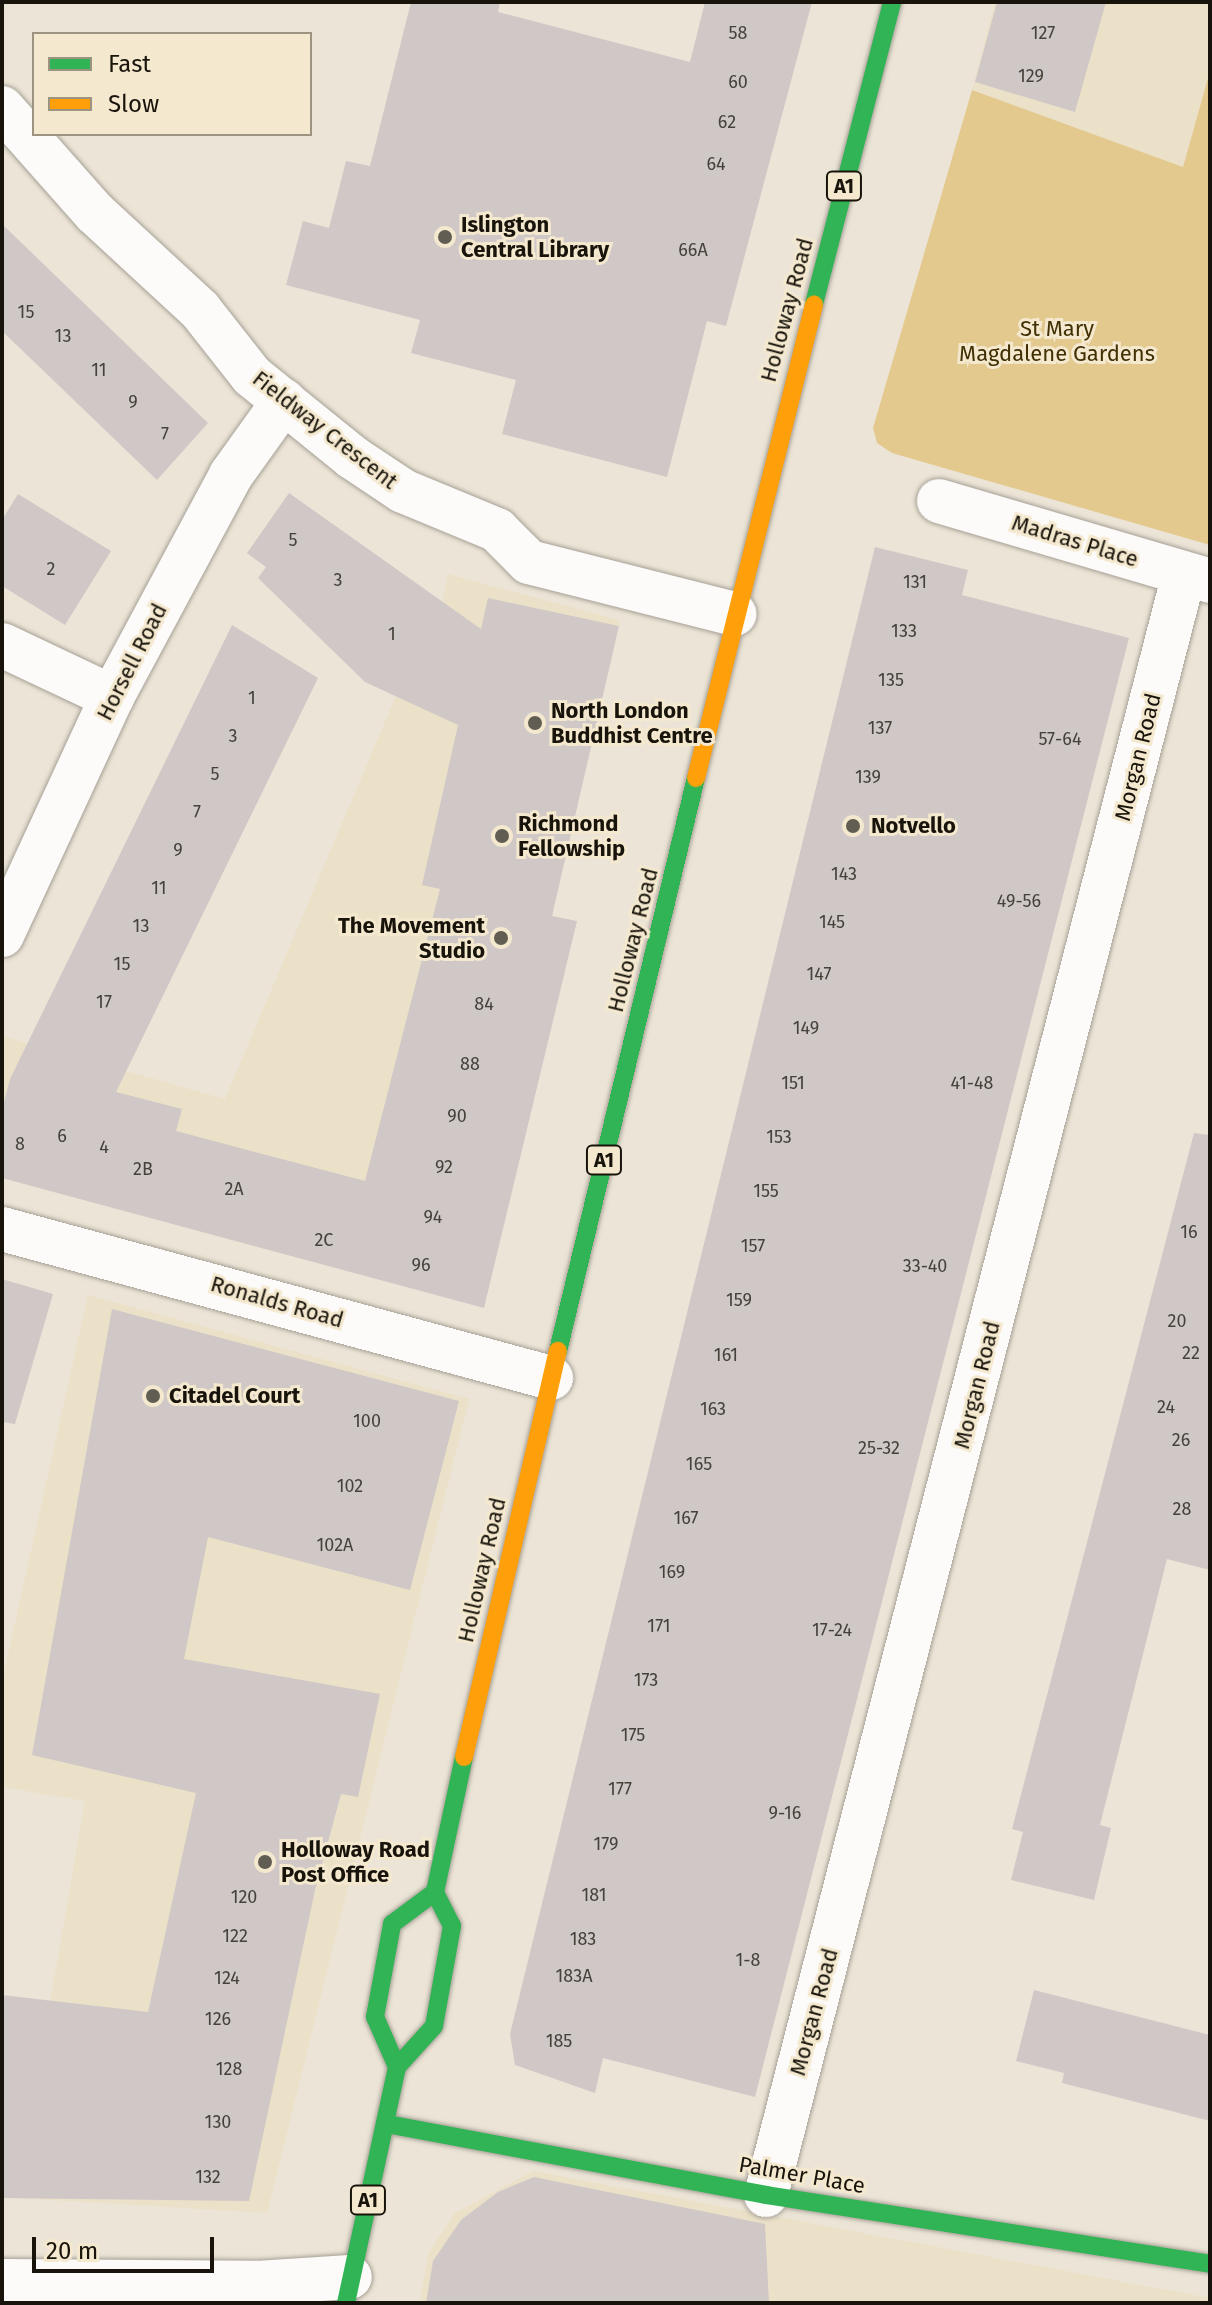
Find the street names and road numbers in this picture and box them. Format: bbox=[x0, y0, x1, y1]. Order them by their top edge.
road number: A1 bbox=[824, 170, 864, 202]
street label: Holloway Road bbox=[755, 235, 819, 385]
street label: Fieldway Crescent bbox=[247, 365, 403, 495]
street label: Madras Place bbox=[1009, 509, 1141, 573]
street label: Horsell Road bbox=[91, 599, 173, 725]
street label: Morgan Road bbox=[1109, 690, 1167, 824]
street label: Holloway Road bbox=[602, 865, 664, 1015]
road number: A1 bbox=[584, 1144, 624, 1176]
street label: Ronalds Road bbox=[208, 1270, 346, 1334]
street label: Morgan Road bbox=[948, 1318, 1006, 1452]
street label: Holloway Road bbox=[452, 1495, 512, 1645]
street label: Morgan Road bbox=[784, 1946, 844, 2078]
street label: Palmer Place bbox=[737, 2151, 867, 2199]
road number: A1 bbox=[348, 2184, 388, 2216]

